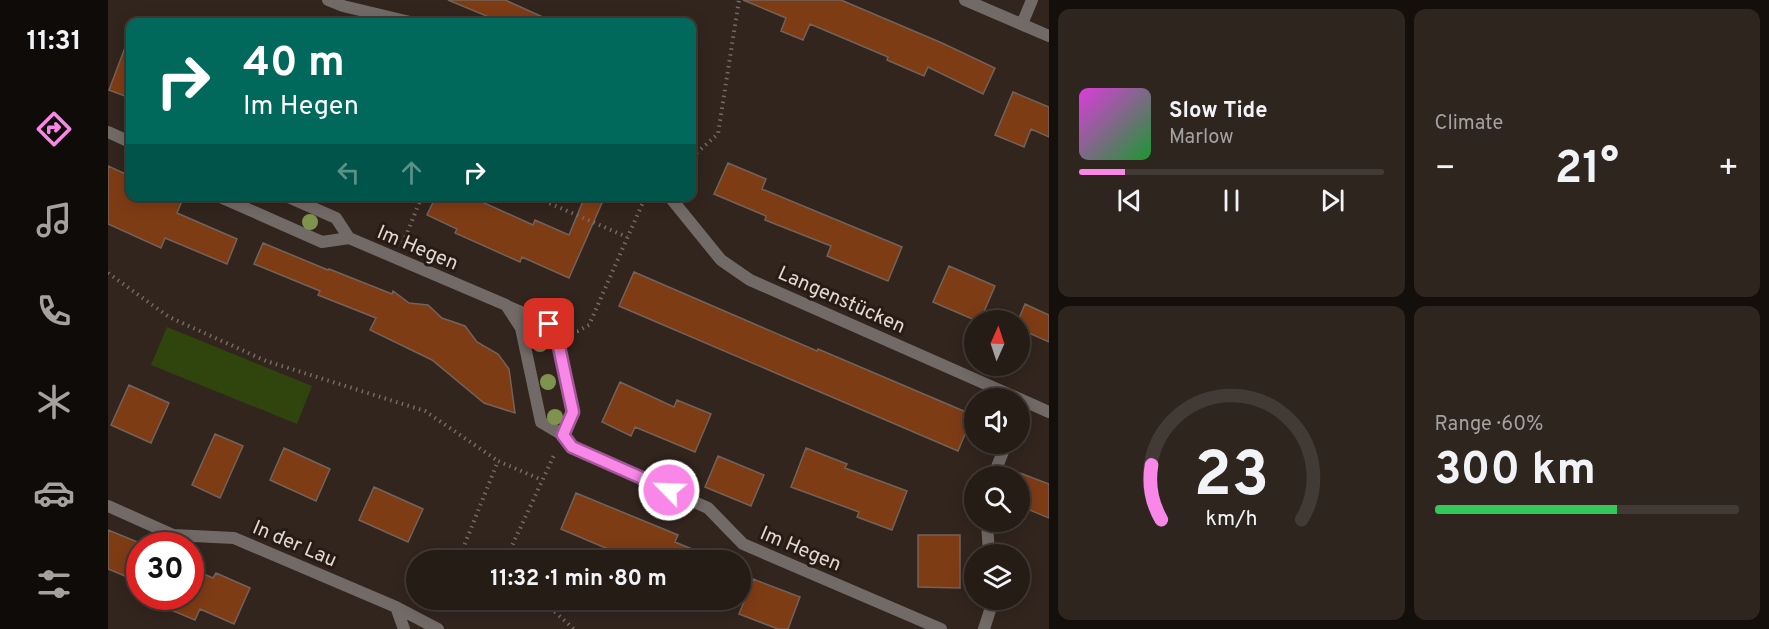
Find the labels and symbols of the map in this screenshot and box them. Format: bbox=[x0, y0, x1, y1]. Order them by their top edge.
street label: Im Hegen bbox=[373, 220, 462, 278]
street label: Langenstücken bbox=[773, 261, 909, 341]
pin bbox=[523, 298, 574, 349]
north arrow bbox=[964, 310, 1030, 376]
position arrow bbox=[637, 458, 701, 522]
street label: In der Lau bbox=[248, 515, 340, 574]
street label: Im Hegen bbox=[756, 521, 845, 579]
speed limit sign: 30 bbox=[126, 532, 204, 610]

